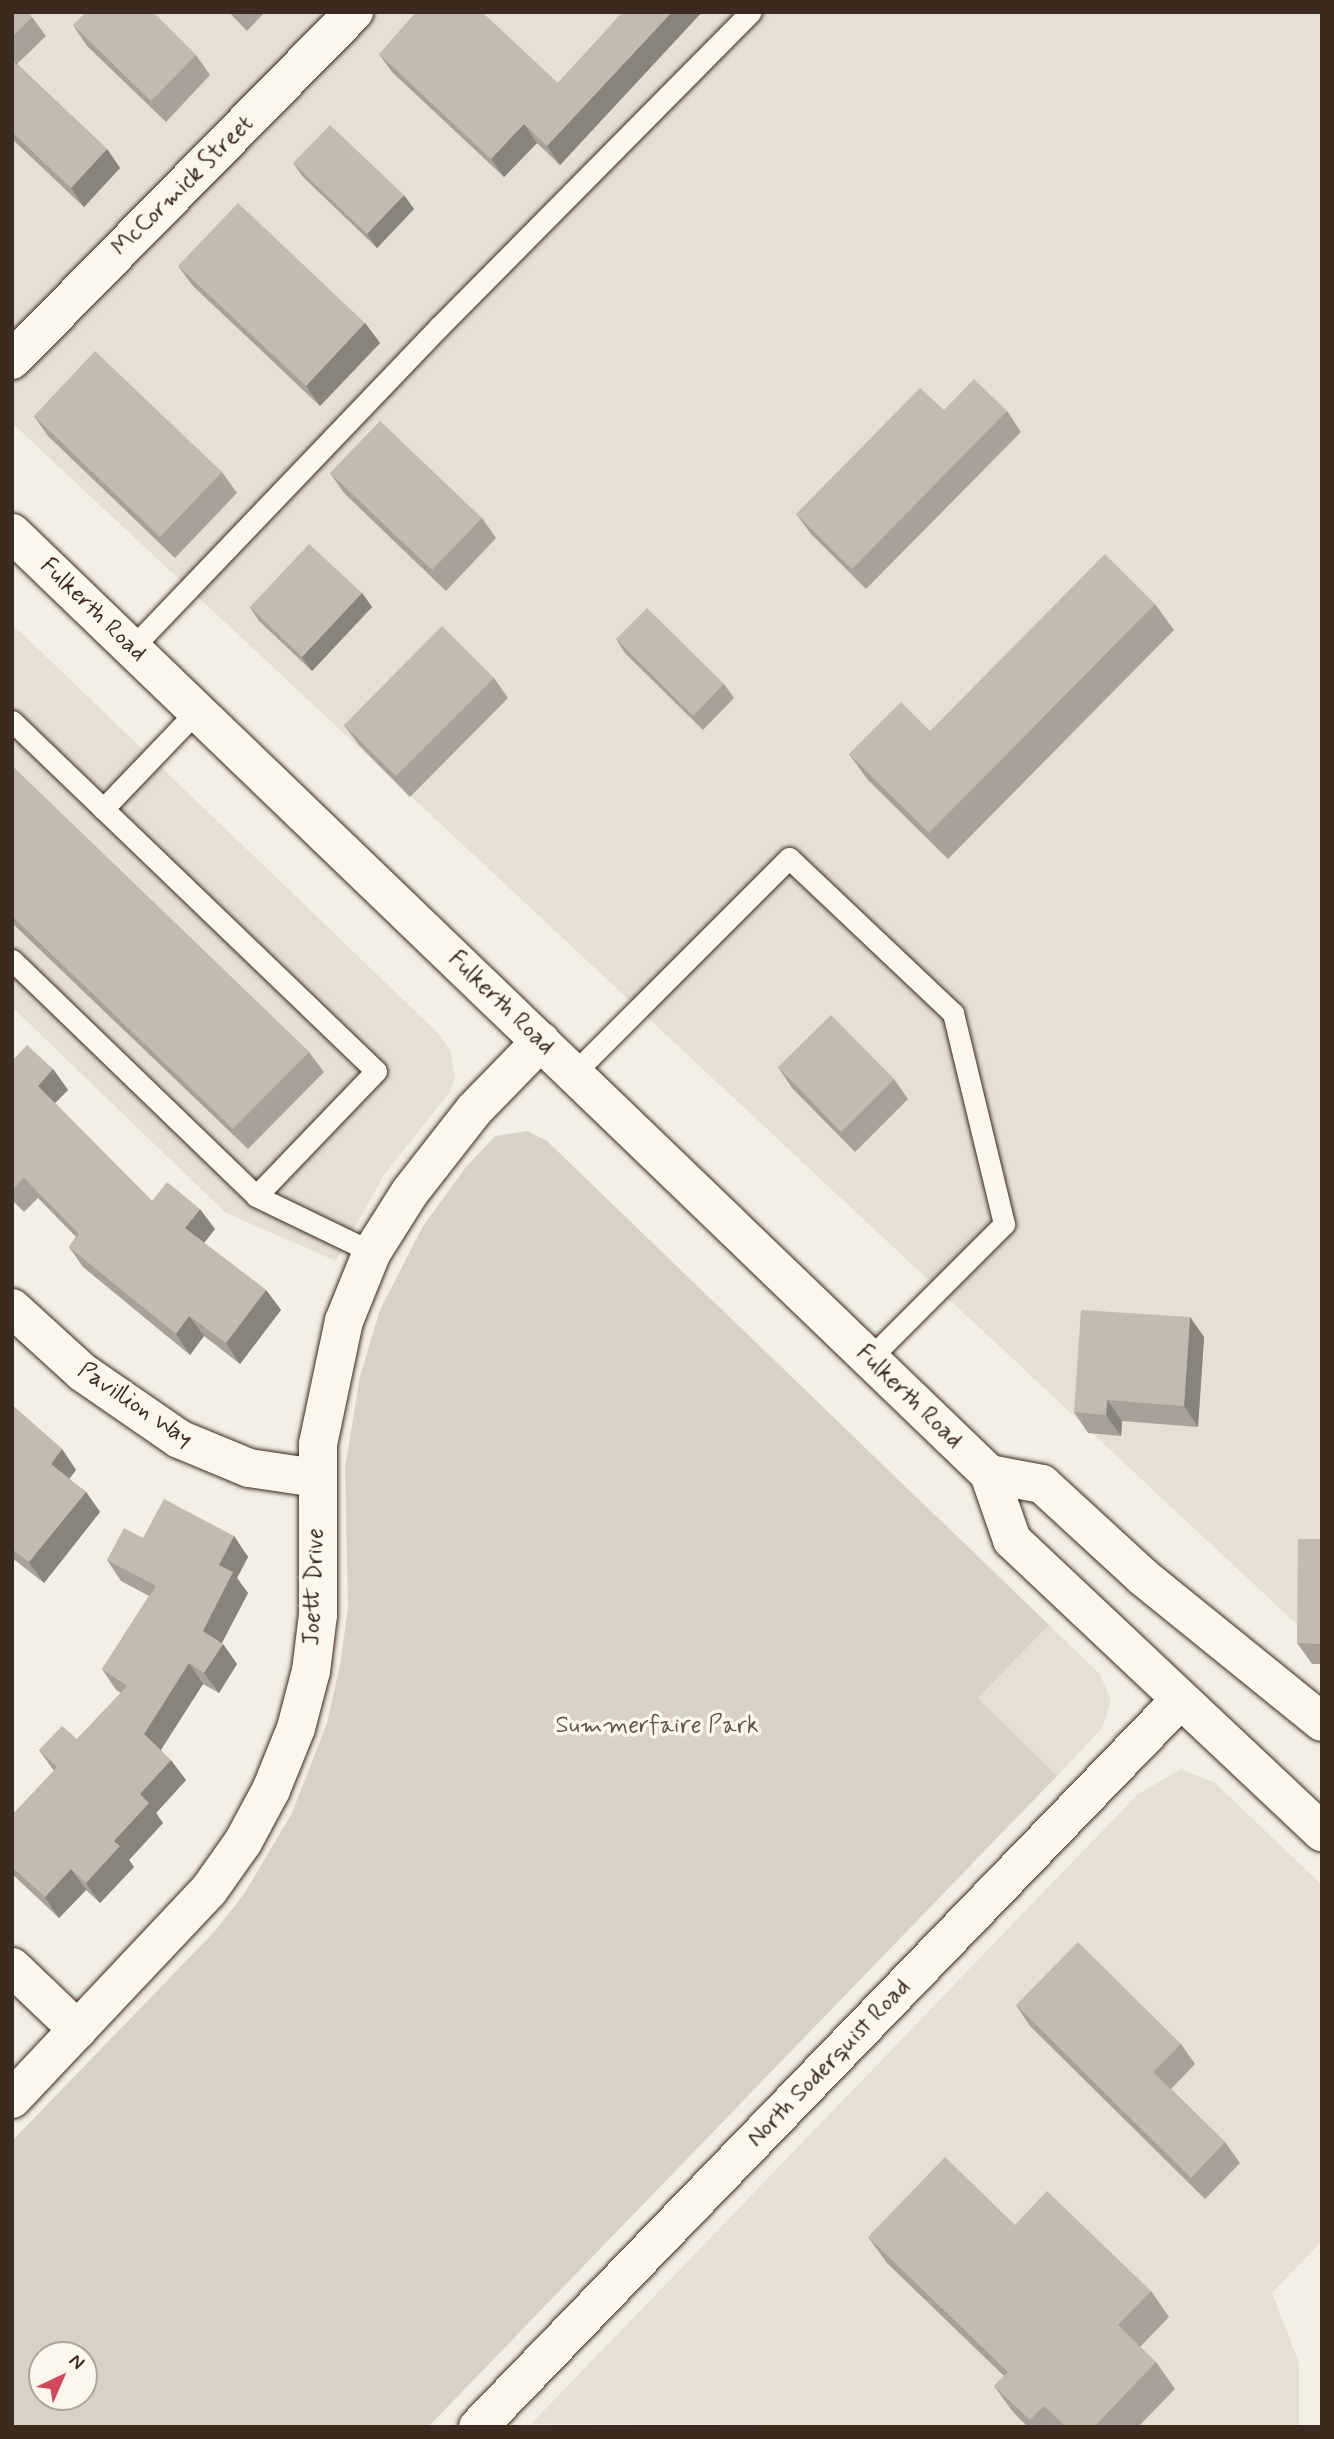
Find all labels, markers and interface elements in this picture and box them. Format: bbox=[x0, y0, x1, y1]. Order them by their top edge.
street label: McCormick Street bbox=[105, 108, 261, 264]
street label: Fulkerth Road bbox=[34, 552, 152, 668]
street label: Fulkerth Road bbox=[442, 945, 560, 1061]
street label: Fulkerth Road bbox=[850, 1339, 968, 1455]
street label: Pavillion Way bbox=[70, 1355, 200, 1455]
street label: Joett Drive bbox=[298, 1528, 330, 1646]
park label: Summerfaire Park bbox=[557, 1712, 757, 1740]
street label: North Soderquist Road bbox=[741, 1973, 917, 2153]
north arrow bbox=[28, 2341, 98, 2411]
text: N bbox=[63, 2349, 90, 2375]

